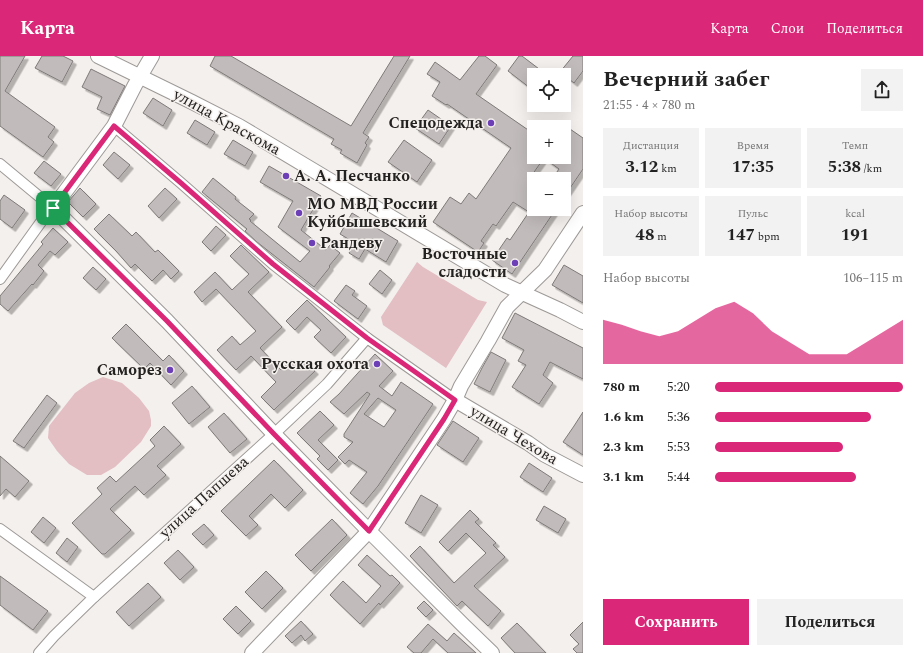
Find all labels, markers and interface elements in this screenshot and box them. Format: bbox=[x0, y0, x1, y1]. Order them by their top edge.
text: Карта bbox=[20, 14, 75, 43]
text: Карта bbox=[710, 18, 749, 39]
text: Слои bbox=[771, 18, 804, 39]
text: Поделиться bbox=[826, 18, 903, 39]
text: Вечерний забег bbox=[603, 63, 770, 96]
map controls bbox=[527, 68, 571, 216]
button: locate bbox=[527, 68, 571, 112]
button: share bbox=[861, 69, 903, 111]
street label: улица Краскома bbox=[168, 82, 285, 162]
text: 21:55 · 4 × 780 m bbox=[603, 95, 695, 115]
place label: Спецодежда bbox=[388, 111, 484, 135]
marker: Спецодежда bbox=[486, 118, 496, 128]
button: + bbox=[527, 120, 571, 164]
text: Дистанция bbox=[623, 137, 679, 154]
text: Время bbox=[737, 137, 769, 154]
text: Темп bbox=[842, 137, 868, 154]
text: 3.12 bbox=[625, 154, 658, 180]
text: 17:35 bbox=[732, 154, 774, 180]
text: 5:38 bbox=[828, 154, 861, 180]
text: km bbox=[658, 160, 677, 177]
text: /km bbox=[861, 160, 882, 177]
place label: А. А. Песчанко bbox=[294, 164, 410, 188]
marker: А. А. Песчанко bbox=[281, 171, 291, 181]
button: − bbox=[527, 172, 571, 216]
pin bbox=[36, 191, 70, 225]
place label: МО МВД России Куйбышевский bbox=[307, 192, 438, 234]
icon: arrive bbox=[42, 197, 64, 219]
text: Набор высоты bbox=[614, 205, 688, 222]
text: Пульс bbox=[738, 205, 768, 222]
text: kcal bbox=[845, 205, 865, 222]
marker: МО МВД России Куйбышевский bbox=[294, 208, 304, 218]
text: 48 bbox=[635, 222, 654, 248]
text: 147 bbox=[726, 222, 755, 248]
text: 191 bbox=[841, 222, 869, 248]
text: m bbox=[654, 228, 667, 245]
text: bpm bbox=[755, 228, 780, 245]
place label: Рандеву bbox=[320, 231, 383, 255]
marker: Рандеву bbox=[307, 238, 317, 248]
place label: Восточные сладости bbox=[422, 242, 507, 284]
marker: Восточные сладости bbox=[510, 258, 520, 268]
text: Набор высоты bbox=[603, 268, 690, 288]
text: 106–115 m bbox=[843, 268, 903, 288]
place label: Русская охота bbox=[261, 352, 370, 376]
place label: Саморез bbox=[97, 358, 162, 382]
marker: Русская охота bbox=[372, 359, 382, 369]
marker: Саморез bbox=[165, 365, 175, 375]
text: 780 m bbox=[603, 377, 640, 397]
text: 5:20 bbox=[667, 377, 690, 397]
street label: улица Чехова bbox=[464, 399, 563, 471]
text: 1.6 km bbox=[603, 407, 644, 427]
text: 5:36 bbox=[667, 407, 690, 427]
text: 2.3 km bbox=[603, 437, 644, 457]
text: 5:53 bbox=[667, 437, 690, 457]
street label: улица Папшева bbox=[153, 450, 254, 545]
text: 3.1 km bbox=[603, 467, 644, 487]
text: 5:44 bbox=[667, 467, 690, 487]
button: Сохранить bbox=[603, 599, 749, 645]
button: Поделиться bbox=[757, 599, 903, 645]

